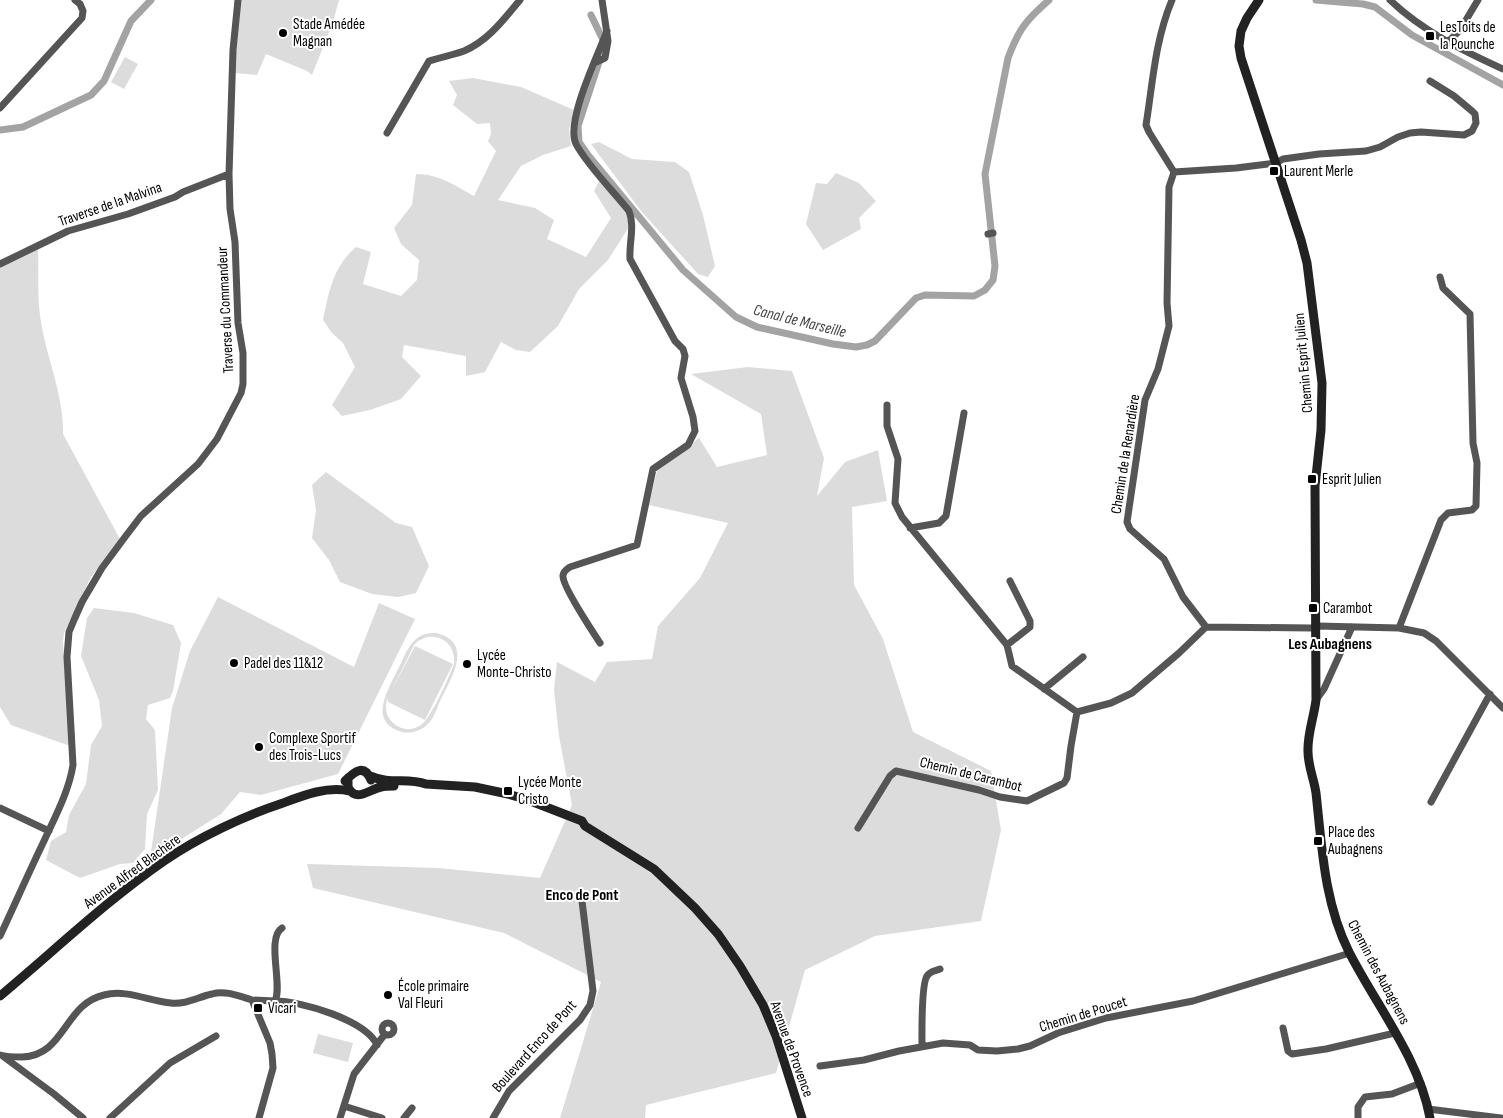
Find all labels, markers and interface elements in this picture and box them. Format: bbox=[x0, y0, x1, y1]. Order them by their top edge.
place label: Stade Amédée Magnan bbox=[293, 15, 365, 51]
place label: LesToits de la Pounche bbox=[1440, 18, 1495, 54]
marker: Stade Amédée Magnan bbox=[277, 27, 289, 39]
marker: LesToits de la Pounche bbox=[1424, 30, 1436, 42]
place label: Laurent Merle bbox=[1284, 162, 1353, 181]
marker: Laurent Merle bbox=[1268, 165, 1280, 177]
street label: Traverse de la Malvina bbox=[56, 178, 165, 231]
street label: Traverse du Commandeur bbox=[213, 245, 238, 374]
water label: Canal de Marseille bbox=[751, 301, 848, 342]
street label: Chemin Esprit Julien bbox=[1290, 312, 1317, 414]
street label: Chemin de la Renardière bbox=[1107, 393, 1144, 515]
place label: Esprit Julien bbox=[1322, 470, 1382, 489]
marker: Esprit Julien bbox=[1306, 473, 1318, 485]
place label: Carambot bbox=[1323, 599, 1373, 618]
marker: Carambot bbox=[1307, 602, 1319, 614]
district label: Les Aubagnens bbox=[1288, 635, 1372, 654]
place label: Lycée Monte-Christo bbox=[477, 646, 552, 682]
place label: Padel des 11&12 bbox=[244, 654, 323, 673]
marker: Padel des 11&12 bbox=[228, 657, 240, 669]
marker: Lycée Monte-Christo bbox=[461, 658, 473, 670]
place label: Complexe Sportif des Trois-Lucs bbox=[269, 729, 356, 765]
marker: Complexe Sportif des Trois-Lucs bbox=[253, 741, 265, 753]
street label: Chemin de Carambot bbox=[918, 753, 1024, 796]
place label: Lycée Monte Cristo bbox=[518, 773, 581, 809]
marker: Lycée Monte Cristo bbox=[502, 785, 514, 797]
place label: Place des Aubagnens bbox=[1327, 823, 1383, 859]
street label: Avenue Alfred Blachère bbox=[79, 830, 185, 914]
marker: Place des Aubagnens bbox=[1312, 835, 1324, 847]
district label: Enco de Pont bbox=[545, 886, 619, 905]
street label: Chemin des Aubagnens bbox=[1343, 917, 1414, 1028]
place label: École primaire Val Fleuri bbox=[398, 977, 469, 1013]
marker: École primaire Val Fleuri bbox=[382, 989, 394, 1001]
street label: Chemin de Poucet bbox=[1037, 992, 1130, 1037]
street label: Boulevard Enco de Pont bbox=[488, 996, 581, 1096]
street label: Avenue de Provence bbox=[765, 998, 818, 1100]
place label: Vicari bbox=[268, 999, 296, 1018]
marker: Vicari bbox=[252, 1002, 264, 1014]

